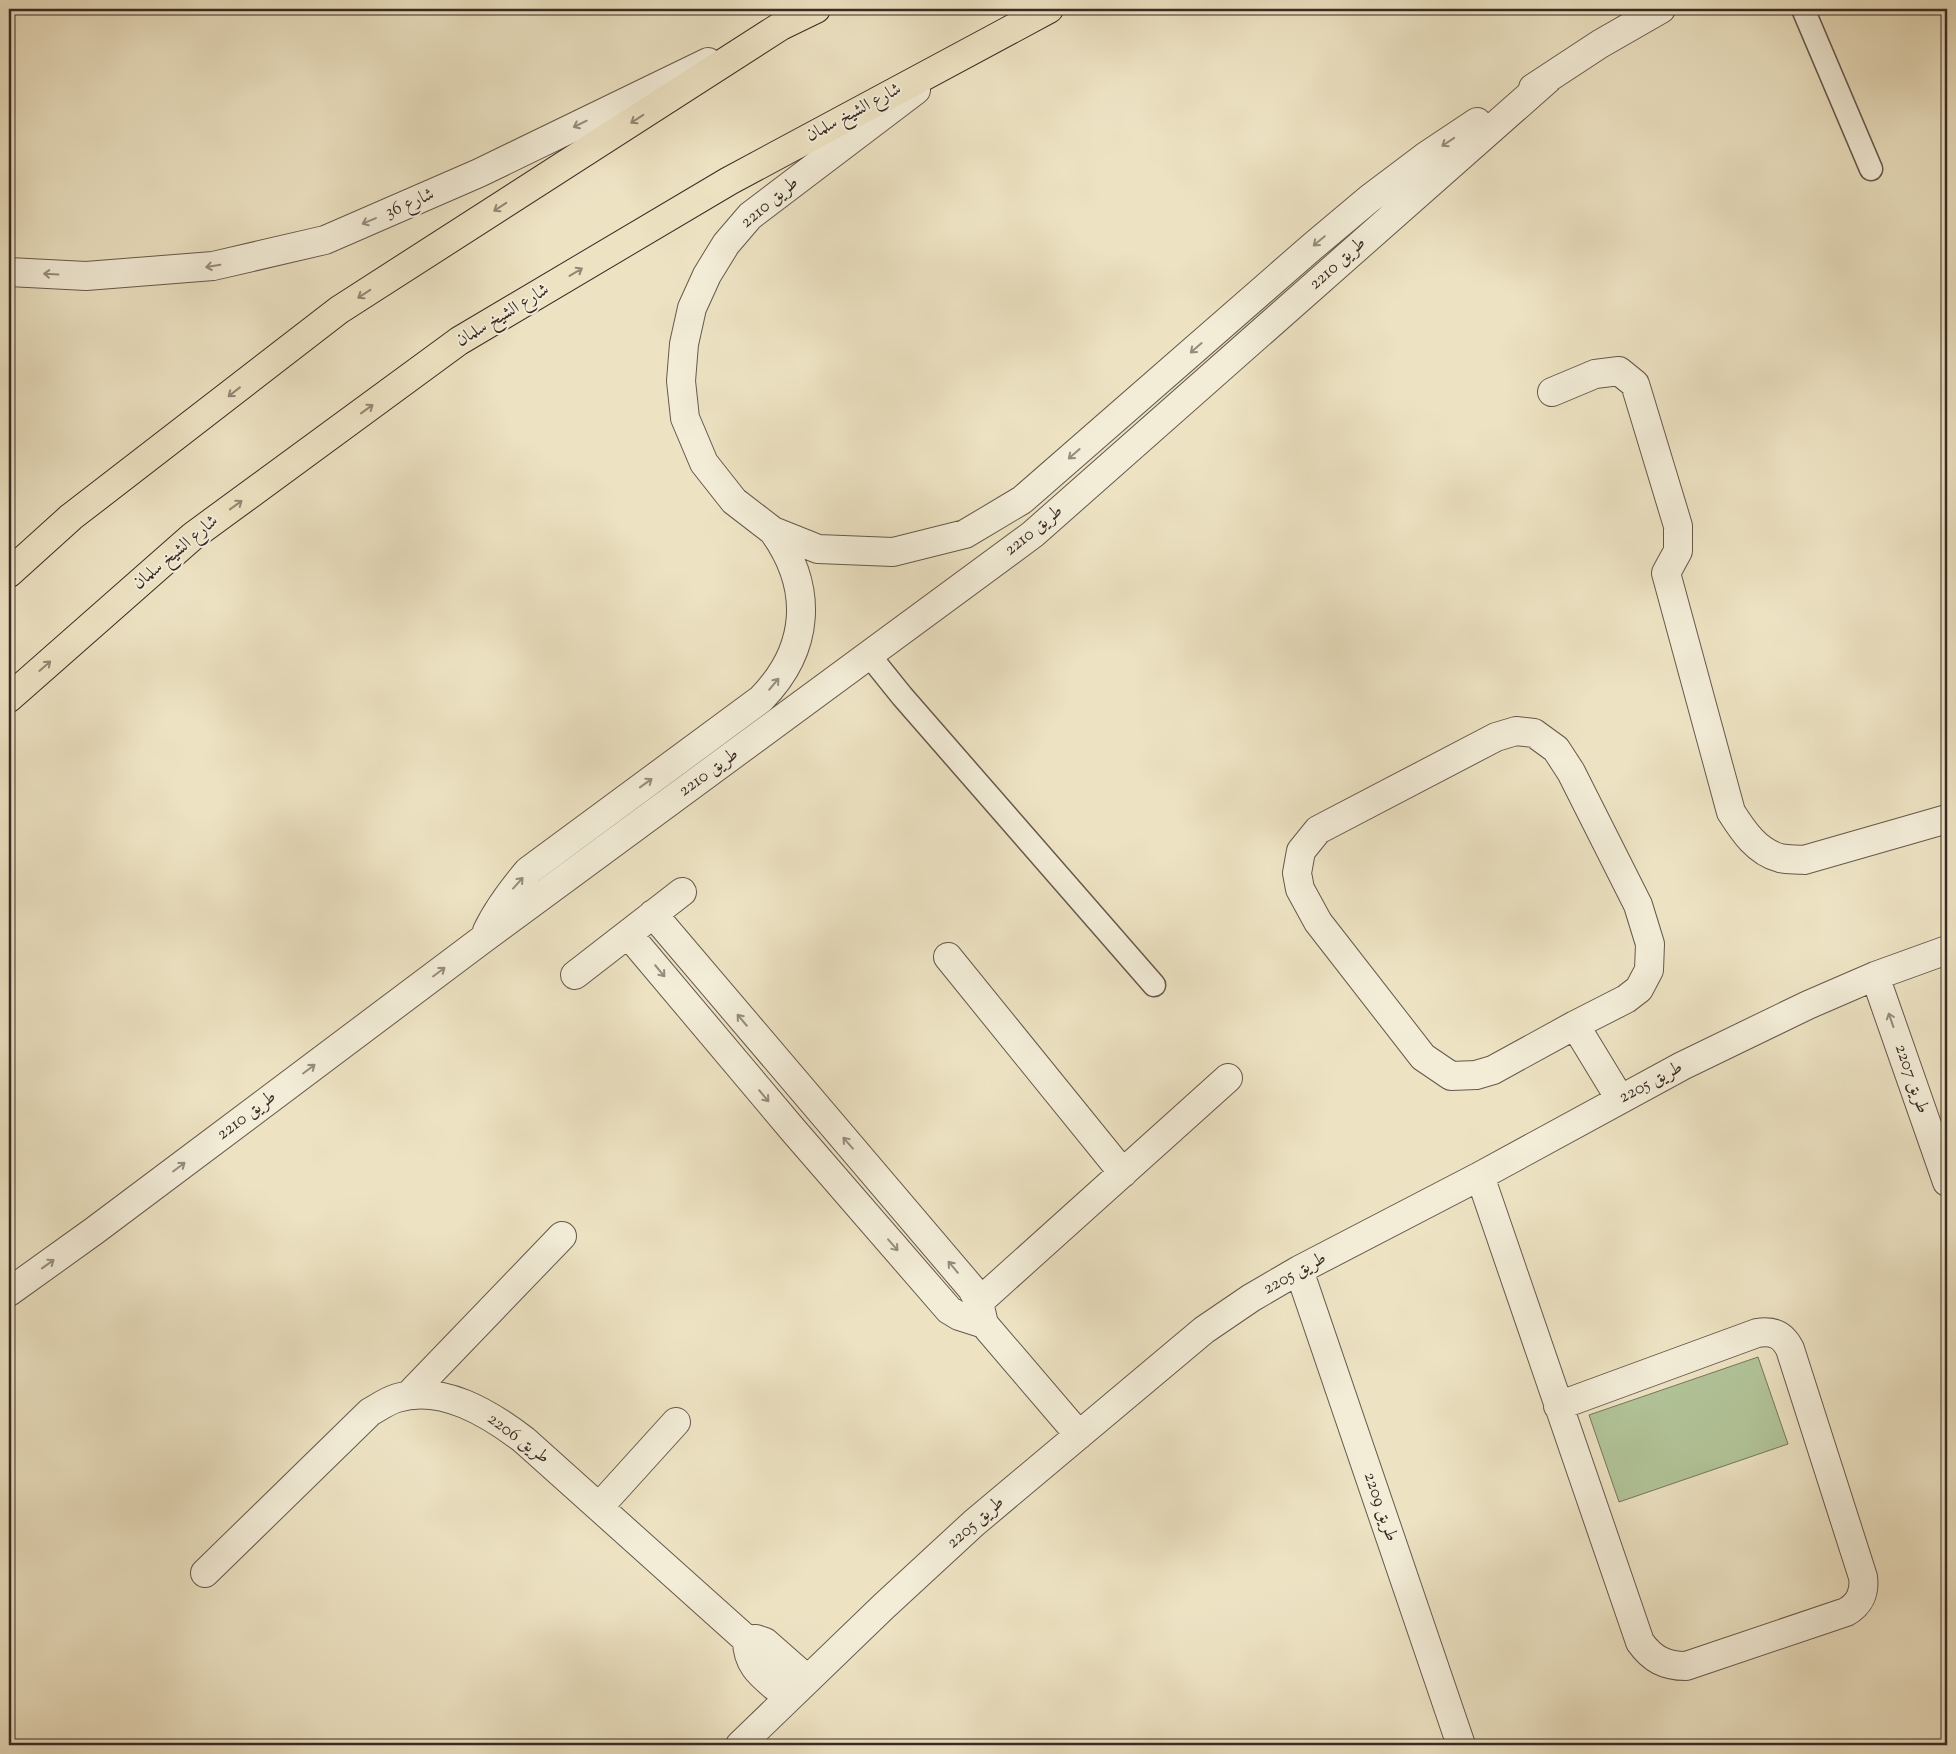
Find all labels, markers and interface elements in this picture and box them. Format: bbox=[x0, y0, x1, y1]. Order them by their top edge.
street label: شارع الشيخ سلمان bbox=[801, 77, 907, 150]
one-way arrow bbox=[631, 114, 645, 124]
one-way arrow bbox=[573, 120, 588, 129]
one-way arrow bbox=[1441, 137, 1455, 147]
street label: طريق 2210 bbox=[735, 171, 805, 235]
street label: شارع 36 bbox=[381, 182, 439, 226]
one-way arrow bbox=[494, 202, 508, 212]
one-way arrow bbox=[362, 217, 377, 227]
street label: طريق 2210 bbox=[1304, 231, 1372, 297]
one-way arrow bbox=[1313, 235, 1326, 246]
one-way arrow bbox=[206, 261, 222, 271]
one-way arrow bbox=[569, 266, 583, 276]
one-way arrow bbox=[43, 269, 59, 279]
street label: شارع الشيخ سلمان bbox=[451, 278, 555, 355]
one-way arrow bbox=[357, 290, 371, 300]
one-way arrow bbox=[1190, 342, 1203, 353]
one-way arrow bbox=[228, 386, 241, 397]
one-way arrow bbox=[360, 403, 373, 414]
one-way arrow bbox=[1068, 449, 1081, 460]
one-way arrow bbox=[229, 499, 242, 510]
street label: طريق 2210 bbox=[999, 499, 1069, 563]
street label: شارع الشيخ سلمان bbox=[127, 509, 225, 598]
one-way arrow bbox=[39, 660, 52, 672]
one-way arrow bbox=[769, 678, 780, 691]
street label: طريق 2210 bbox=[673, 742, 745, 804]
one-way arrow bbox=[639, 778, 653, 788]
one-way arrow bbox=[512, 876, 524, 889]
one-way arrow bbox=[654, 965, 665, 978]
one-way arrow bbox=[432, 967, 446, 977]
one-way arrow bbox=[736, 1013, 748, 1026]
one-way arrow bbox=[1886, 1013, 1895, 1029]
street label: طريق 2207 bbox=[1887, 1041, 1935, 1117]
street label: طريق 2205 bbox=[1614, 1055, 1688, 1111]
one-way arrow bbox=[302, 1064, 315, 1075]
street label: طريق 2210 bbox=[212, 1085, 282, 1147]
one-way arrow bbox=[759, 1089, 770, 1102]
one-way arrow bbox=[842, 1137, 853, 1150]
one-way arrow bbox=[172, 1162, 186, 1172]
one-way arrow bbox=[887, 1239, 899, 1252]
street label: طريق 2205 bbox=[1258, 1246, 1332, 1302]
one-way arrow bbox=[41, 1258, 54, 1269]
one-way arrow bbox=[948, 1261, 959, 1274]
street label: طريق 2206 bbox=[481, 1407, 555, 1471]
street label: طريق 2209 bbox=[1356, 1469, 1404, 1545]
street label: طريق 2205 bbox=[941, 1490, 1011, 1556]

